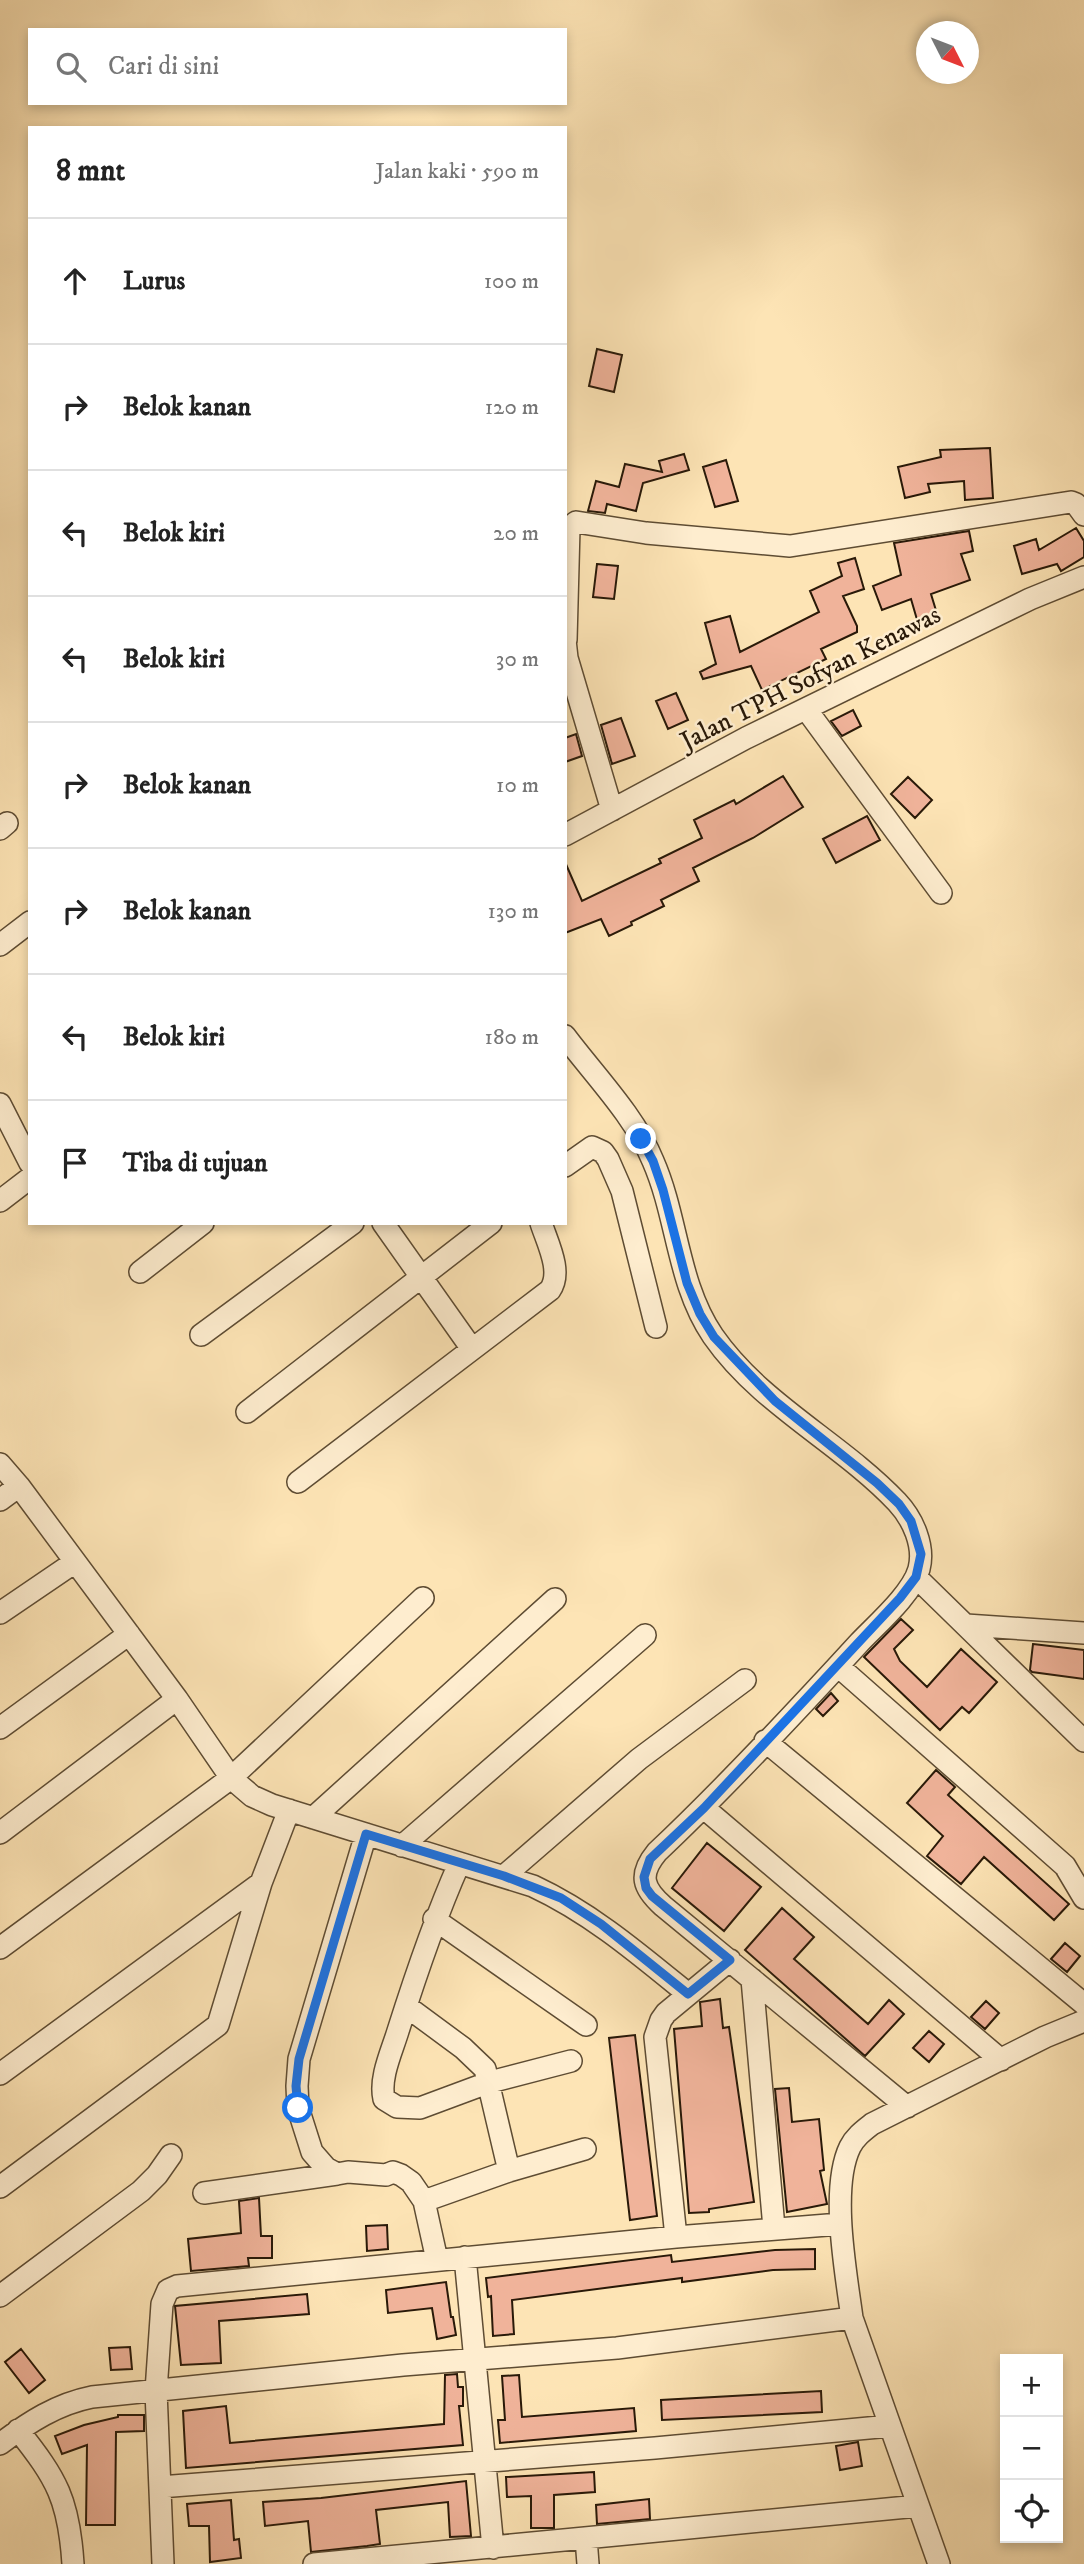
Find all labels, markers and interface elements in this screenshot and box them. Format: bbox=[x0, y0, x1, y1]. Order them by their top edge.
north arrow bbox=[916, 21, 979, 84]
search box bbox=[28, 28, 567, 105]
icon: search bbox=[52, 48, 90, 86]
text: Cari di sini bbox=[108, 50, 219, 83]
text: 8 mnt bbox=[56, 153, 125, 190]
text: Jalan kaki · 590 m bbox=[376, 157, 539, 186]
icon: ahead bbox=[56, 262, 94, 300]
text: Lurus bbox=[123, 265, 185, 298]
text: 100 m bbox=[484, 267, 539, 296]
icon: right bbox=[56, 388, 94, 426]
text: Belok kanan bbox=[123, 391, 251, 424]
text: 120 m bbox=[485, 393, 539, 422]
icon: left bbox=[56, 514, 94, 552]
text: Belok kiri bbox=[123, 517, 225, 550]
text: 20 m bbox=[493, 519, 539, 548]
street label: Jalan TPH Sofyan Kenawas bbox=[673, 598, 946, 759]
icon: left bbox=[56, 640, 94, 678]
text: Belok kiri bbox=[123, 643, 225, 676]
text: 30 m bbox=[496, 645, 539, 674]
icon: right bbox=[56, 766, 94, 804]
text: Belok kanan bbox=[123, 769, 251, 802]
text: 10 m bbox=[496, 771, 539, 800]
icon: right bbox=[56, 892, 94, 930]
text: Belok kanan bbox=[123, 895, 251, 928]
text: 130 m bbox=[487, 897, 539, 926]
icon: left bbox=[56, 1018, 94, 1056]
text: Belok kiri bbox=[123, 1021, 225, 1054]
text: 180 m bbox=[484, 1023, 539, 1052]
route end bbox=[625, 1123, 656, 1154]
icon: arrive bbox=[56, 1144, 94, 1182]
text: Tiba di tujuan bbox=[123, 1147, 268, 1180]
route start bbox=[282, 2092, 313, 2123]
map controls bbox=[1000, 2354, 1063, 2543]
button: + bbox=[1000, 2354, 1063, 2417]
button: − bbox=[1000, 2417, 1063, 2480]
button: locate bbox=[1000, 2480, 1063, 2543]

